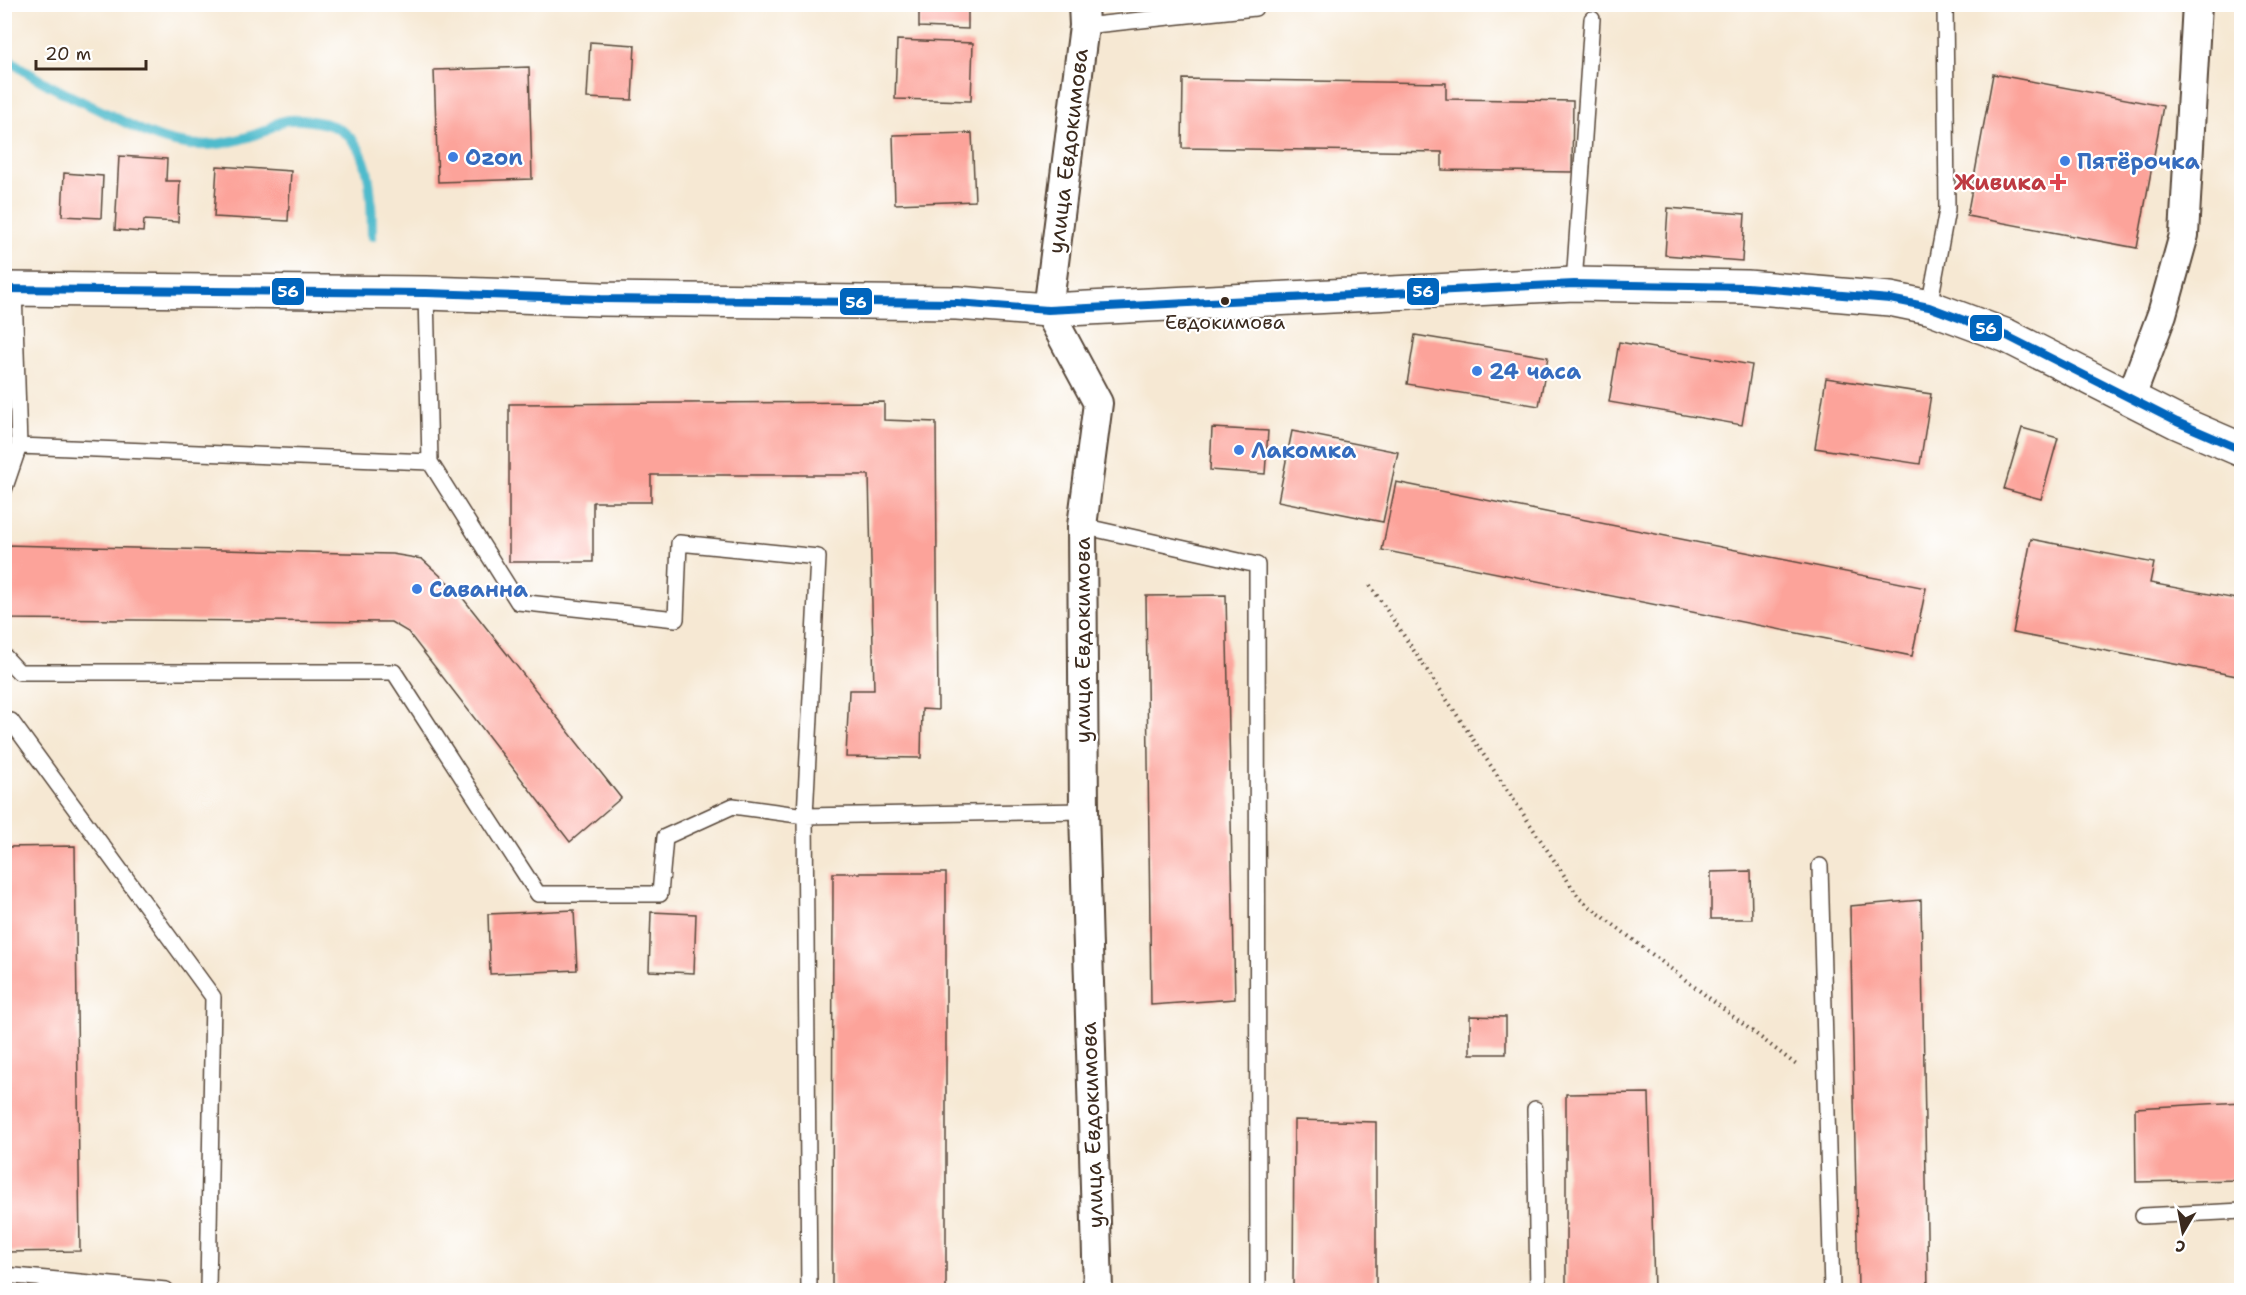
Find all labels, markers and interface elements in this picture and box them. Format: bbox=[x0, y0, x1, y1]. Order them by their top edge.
scale bar bbox=[36, 33, 146, 71]
text: 20 m bbox=[45, 42, 91, 66]
street label: улица Евдокимова bbox=[1041, 46, 1095, 255]
place label: Ozon bbox=[465, 143, 523, 172]
place label: Пятёрочка bbox=[2077, 147, 2200, 176]
marker: Ozon bbox=[446, 150, 460, 164]
marker: Пятёрочка bbox=[2058, 154, 2072, 168]
place label: Живика bbox=[1954, 168, 2046, 197]
marker: Живика bbox=[2051, 175, 2065, 189]
line badge: 56 bbox=[271, 277, 305, 306]
line badge: 56 bbox=[1406, 277, 1440, 306]
text: 56 bbox=[277, 281, 299, 302]
text: 56 bbox=[1412, 281, 1434, 302]
line badge: 56 bbox=[839, 287, 873, 316]
text: 56 bbox=[845, 292, 867, 313]
marker: Евдокимова bbox=[1219, 295, 1231, 307]
place label: Евдокимова bbox=[1165, 309, 1286, 335]
line badge: 56 bbox=[1969, 314, 2003, 342]
text: 56 bbox=[1975, 318, 1997, 339]
place label: 24 часа bbox=[1489, 357, 1581, 386]
marker: 24 часа bbox=[1470, 364, 1484, 378]
place label: Лакомка bbox=[1251, 436, 1356, 465]
marker: Лакомка bbox=[1232, 443, 1246, 457]
street label: улица Евдокимова bbox=[1068, 536, 1097, 743]
place label: Саванна bbox=[429, 575, 528, 604]
marker: Саванна bbox=[410, 582, 424, 596]
street label: улица Евдокимова bbox=[1074, 1021, 1110, 1229]
north arrow bbox=[2153, 1202, 2213, 1262]
text: С bbox=[2174, 1235, 2187, 1257]

